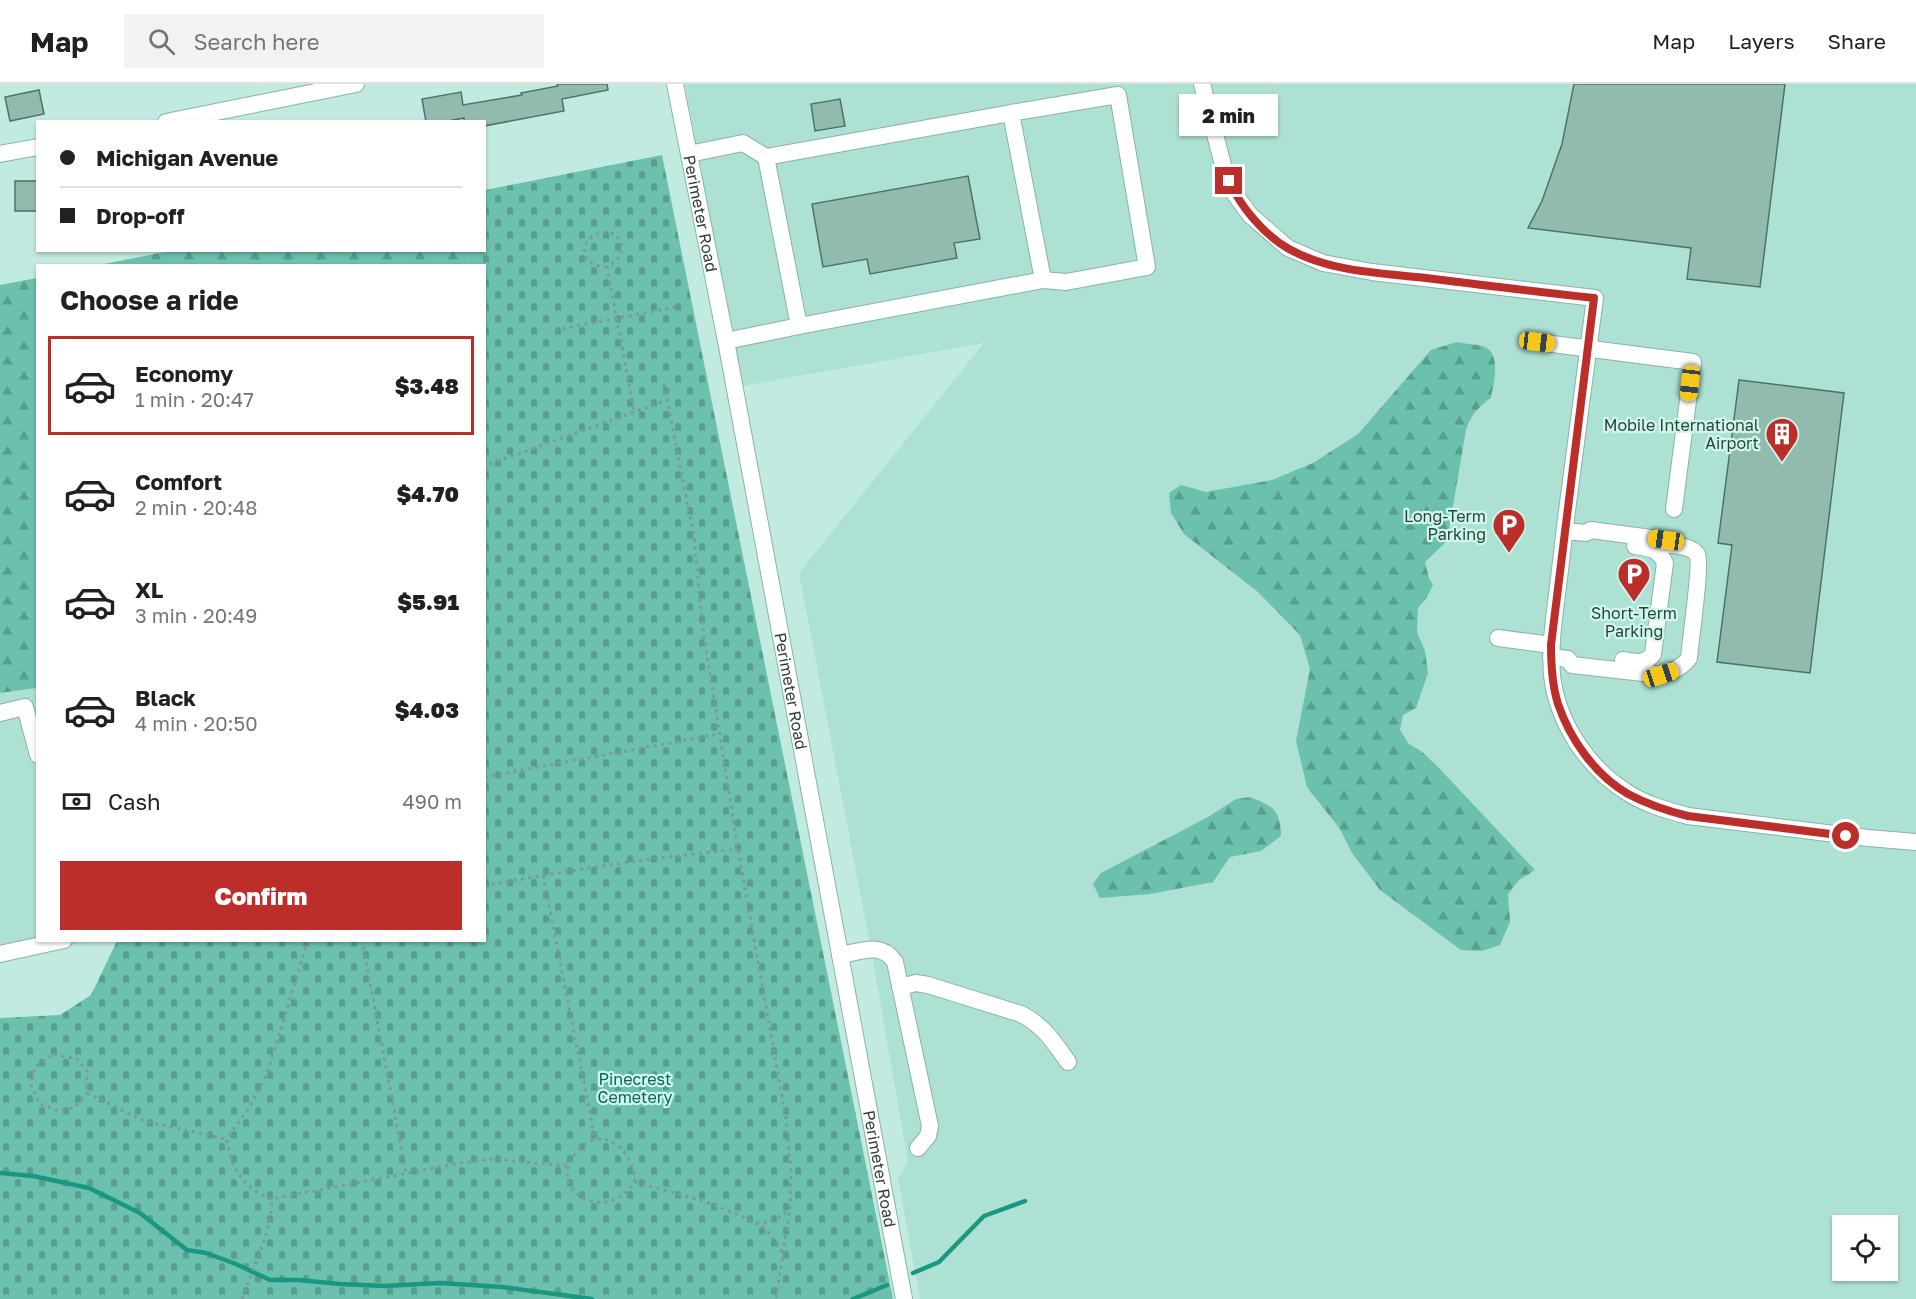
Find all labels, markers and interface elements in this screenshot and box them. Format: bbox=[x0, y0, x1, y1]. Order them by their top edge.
search box bbox=[124, 14, 544, 68]
text: Map bbox=[30, 25, 88, 58]
icon: search bbox=[145, 25, 178, 58]
text: Search here bbox=[193, 28, 319, 55]
text: Map bbox=[1652, 28, 1695, 54]
text: Layers bbox=[1728, 28, 1795, 54]
text: Share bbox=[1828, 28, 1886, 54]
callout: 2 min bbox=[1180, 94, 1278, 136]
text: 2 min bbox=[1202, 103, 1255, 127]
text: Michigan Avenue bbox=[96, 144, 278, 171]
street label: Perimeter Road bbox=[679, 153, 722, 274]
route end bbox=[1215, 167, 1242, 194]
text: Drop-off bbox=[96, 202, 185, 229]
text: Choose a ride bbox=[60, 284, 239, 316]
car bbox=[1518, 331, 1556, 353]
icon: car bbox=[63, 359, 117, 413]
text: Economy bbox=[135, 360, 233, 387]
car bbox=[1679, 364, 1701, 402]
text: $3.48 bbox=[395, 372, 459, 399]
text: 1 min · 20:47 bbox=[135, 387, 254, 411]
place label: Mobile International Airport bbox=[1604, 415, 1759, 453]
building icon: Mobile International Airport bbox=[1764, 416, 1800, 463]
icon: car bbox=[63, 467, 117, 521]
text: Comfort bbox=[135, 468, 222, 495]
text: $4.70 bbox=[396, 480, 459, 507]
text: 2 min · 20:48 bbox=[135, 495, 257, 519]
place label: Long-Term Parking bbox=[1404, 506, 1486, 544]
parking icon: Long-Term Parking bbox=[1491, 507, 1527, 554]
car bbox=[1647, 529, 1685, 551]
parking icon: Short-Term Parking bbox=[1616, 556, 1652, 603]
icon: car bbox=[63, 575, 117, 629]
text: XL bbox=[135, 576, 163, 603]
text: $5.91 bbox=[397, 588, 459, 615]
text: 3 min · 20:49 bbox=[135, 603, 257, 627]
place label: Short-Term Parking bbox=[1591, 603, 1677, 641]
street label: Perimeter Road bbox=[770, 631, 812, 751]
car bbox=[1641, 661, 1681, 689]
icon: car bbox=[63, 683, 117, 737]
text: Black bbox=[135, 684, 196, 711]
text: $4.03 bbox=[395, 696, 459, 723]
text: 4 min · 20:50 bbox=[135, 711, 258, 735]
icon: cash bbox=[60, 785, 93, 818]
text: Cash bbox=[108, 788, 161, 815]
text: 490 m bbox=[403, 789, 462, 813]
route start bbox=[1832, 822, 1859, 849]
button: Confirm bbox=[60, 861, 462, 930]
park label: Pinecrest Cemetery bbox=[598, 1069, 673, 1107]
street label: Perimeter Road bbox=[859, 1109, 900, 1229]
map controls bbox=[1832, 1215, 1898, 1281]
button: locate bbox=[1832, 1215, 1898, 1281]

